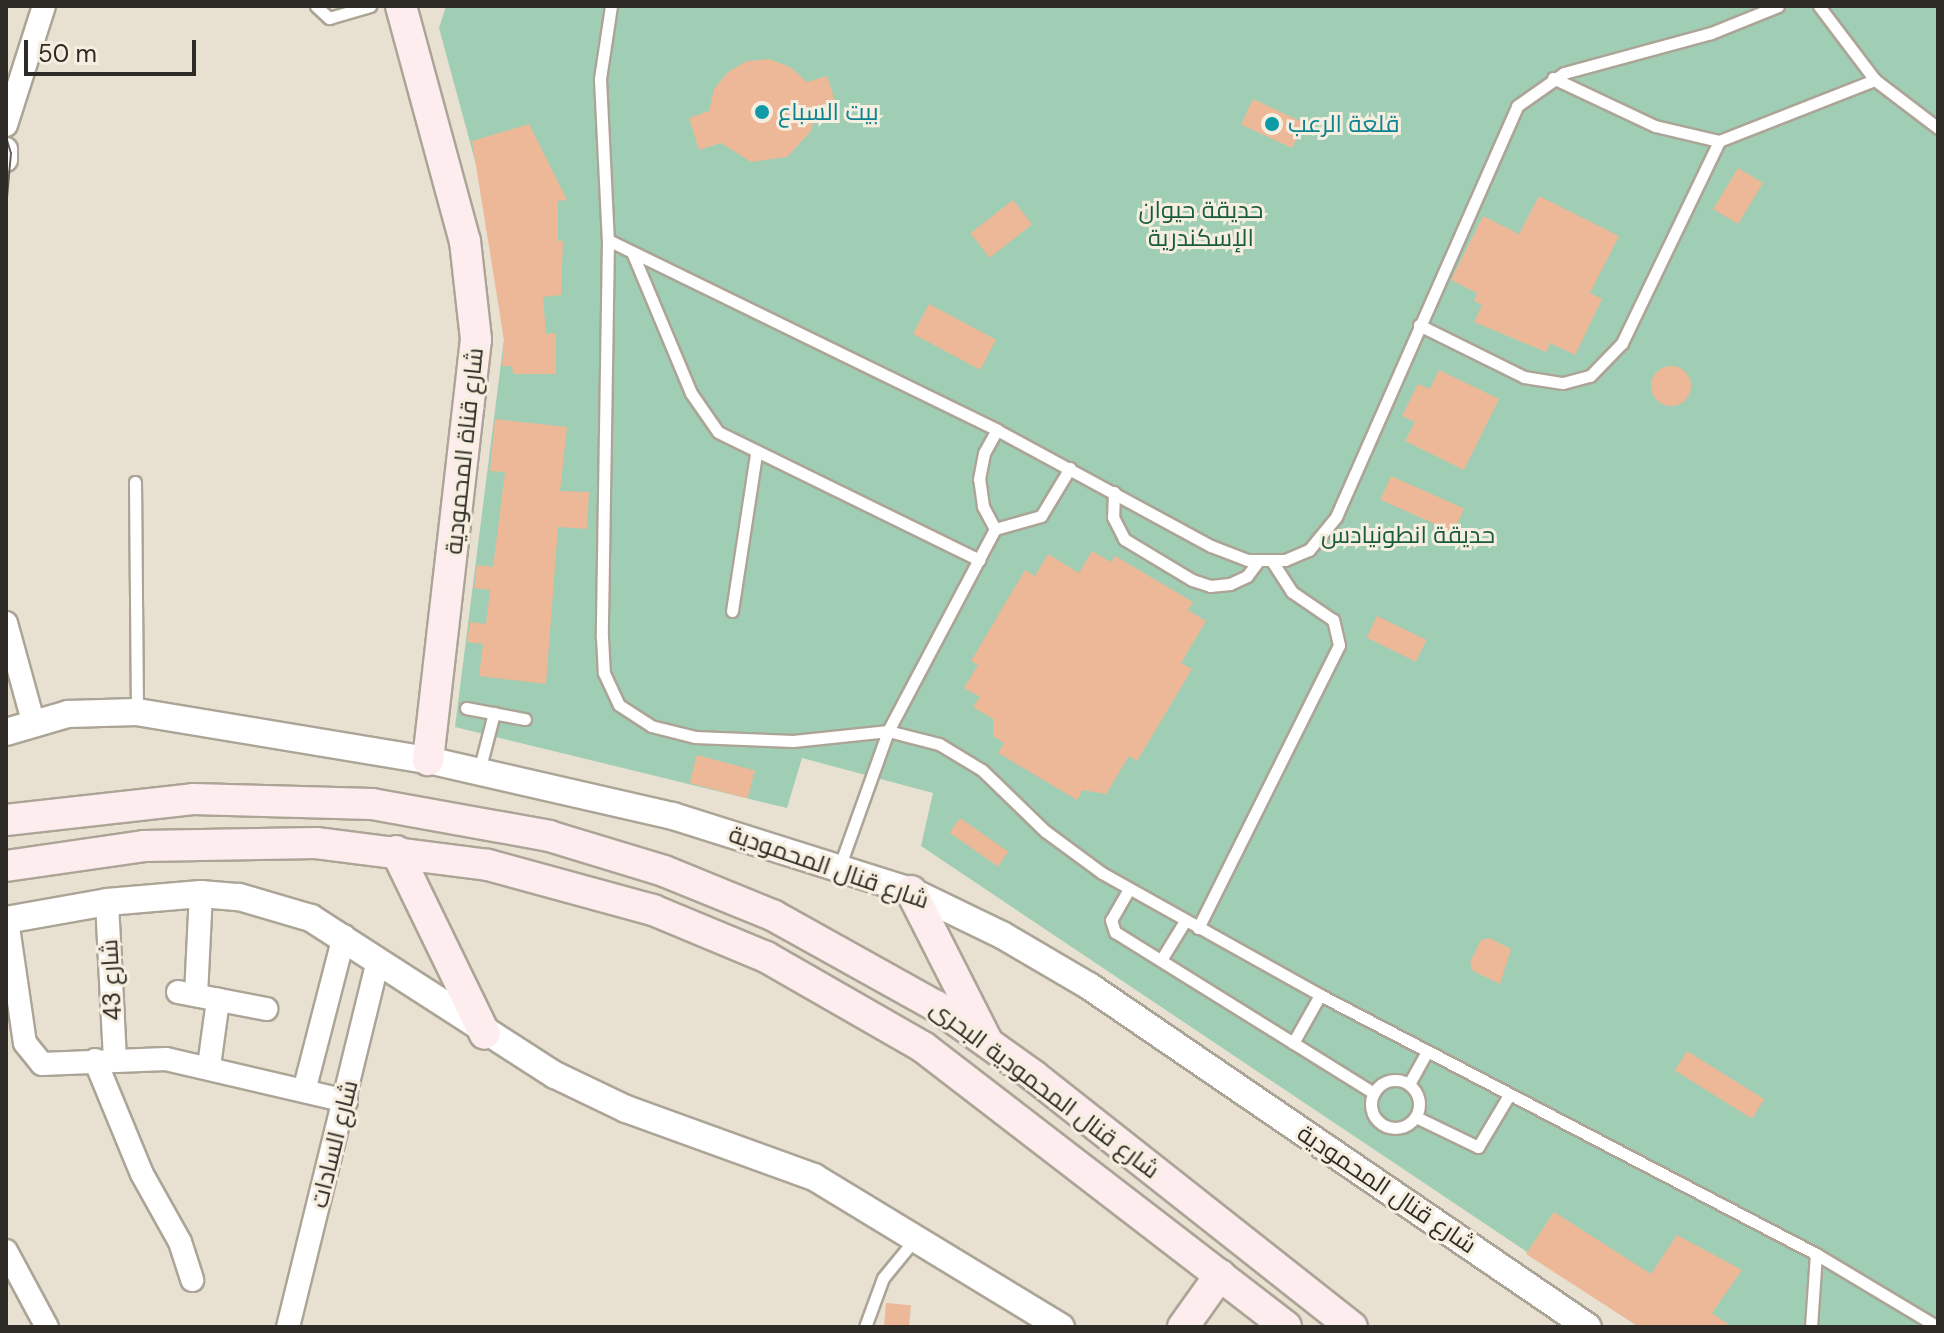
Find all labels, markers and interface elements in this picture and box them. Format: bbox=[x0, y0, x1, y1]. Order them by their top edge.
scale bar bbox=[28, 24, 200, 74]
text: 50 m bbox=[38, 38, 97, 69]
place label: بيت السباع bbox=[778, 98, 879, 126]
marker: بيت السباع bbox=[753, 103, 771, 121]
place label: قلعة الرعب bbox=[1288, 110, 1400, 138]
marker: قلعة الرعب bbox=[1263, 115, 1281, 133]
park label: حديقة حيوان الإسكندرية bbox=[1139, 196, 1263, 252]
street label: شارع قناة المحمودية bbox=[439, 346, 489, 556]
park label: حديقة انطونيادس bbox=[1321, 521, 1495, 549]
street label: شارع قنال المحمودية bbox=[725, 819, 933, 915]
street label: شارع 43 bbox=[94, 938, 128, 1022]
street label: شارع قنال المحمودية البحرى bbox=[925, 993, 1165, 1185]
street label: شارع السادات bbox=[304, 1077, 364, 1211]
street label: شارع قنال المحمودية bbox=[1292, 1118, 1482, 1260]

